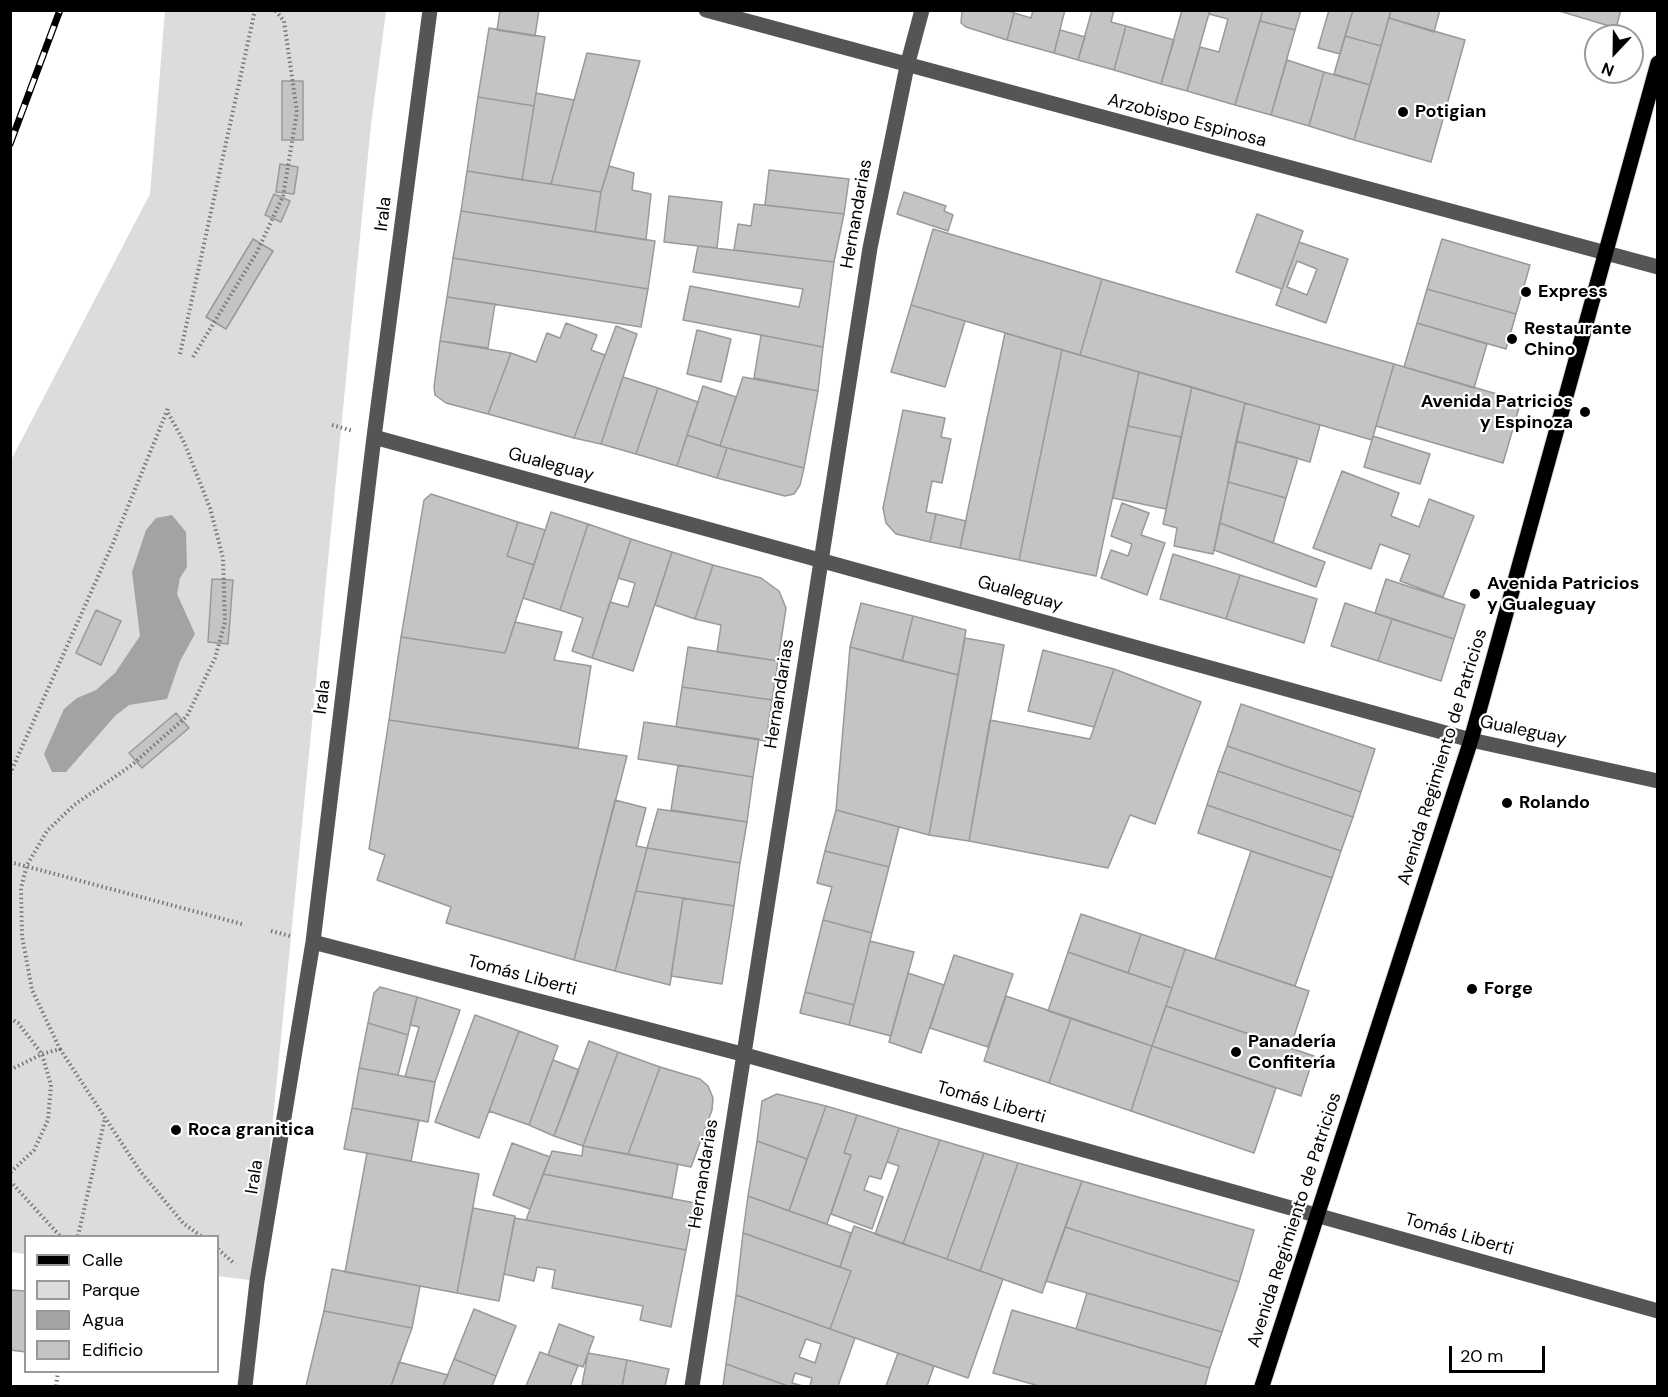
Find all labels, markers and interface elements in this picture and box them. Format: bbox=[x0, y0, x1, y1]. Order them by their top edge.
north arrow bbox=[1584, 24, 1644, 84]
text: N bbox=[1598, 57, 1617, 81]
street label: Arzobispo Espinosa bbox=[1105, 89, 1269, 153]
place label: Potigian bbox=[1415, 101, 1486, 123]
marker: Potigian bbox=[1396, 105, 1410, 119]
street label: Hernandarias bbox=[837, 158, 877, 270]
street label: Irala bbox=[371, 196, 397, 232]
place label: Express bbox=[1538, 281, 1608, 303]
marker: Express bbox=[1519, 285, 1533, 299]
place label: Restaurante Chino bbox=[1524, 318, 1632, 360]
marker: Restaurante Chino bbox=[1505, 332, 1519, 346]
place label: Avenida Patricios y Espinoza bbox=[1421, 391, 1573, 434]
marker: Avenida Patricios y Espinoza bbox=[1578, 405, 1592, 419]
street label: Gualeguay bbox=[506, 443, 596, 487]
street label: Gualeguay bbox=[975, 572, 1065, 616]
place label: Avenida Patricios y Gualeguay bbox=[1487, 573, 1639, 616]
marker: Avenida Patricios y Gualeguay bbox=[1468, 587, 1482, 601]
street label: Avenida Regimiento de Patricios bbox=[1394, 626, 1492, 888]
street label: Hernandarias bbox=[761, 638, 799, 750]
street label: Irala bbox=[310, 679, 336, 715]
street label: Gualeguay bbox=[1478, 711, 1568, 751]
place label: Rolando bbox=[1519, 792, 1590, 814]
marker: Rolando bbox=[1500, 796, 1514, 810]
street label: Tomás Liberti bbox=[465, 951, 579, 1001]
place label: Forge bbox=[1484, 978, 1533, 1000]
marker: Forge bbox=[1465, 982, 1479, 996]
place label: Panadería Confitería bbox=[1248, 1031, 1336, 1074]
marker: Panadería Confitería bbox=[1229, 1045, 1243, 1059]
street label: Tomás Liberti bbox=[934, 1077, 1048, 1129]
street label: Avenida Regimiento de Patricios bbox=[1243, 1090, 1347, 1350]
street label: Hernandarias bbox=[685, 1118, 723, 1230]
place label: Roca granitica bbox=[188, 1119, 314, 1141]
marker: Roca granitica bbox=[169, 1123, 183, 1137]
street label: Irala bbox=[242, 1158, 268, 1196]
street label: Tomás Liberti bbox=[1402, 1209, 1516, 1261]
legend bbox=[24, 1235, 219, 1373]
text: Calle bbox=[82, 1248, 123, 1272]
text: Parque bbox=[82, 1278, 140, 1302]
text: Agua bbox=[82, 1308, 124, 1332]
scale bar bbox=[1452, 1334, 1548, 1372]
text: Edificio bbox=[82, 1338, 143, 1362]
text: 20 m bbox=[1460, 1344, 1503, 1368]

